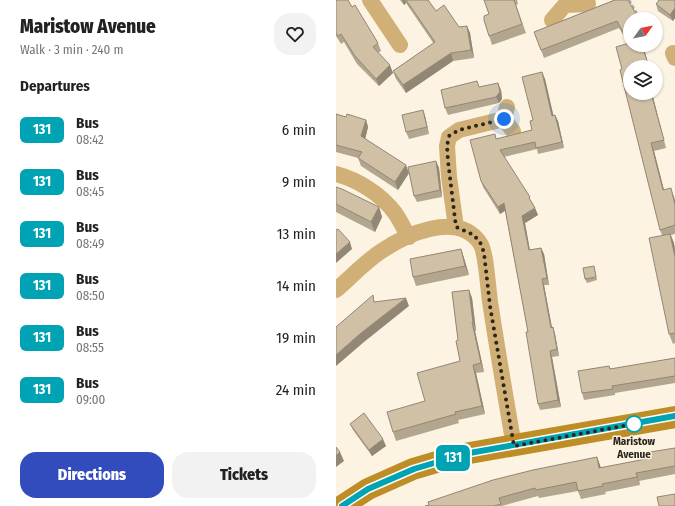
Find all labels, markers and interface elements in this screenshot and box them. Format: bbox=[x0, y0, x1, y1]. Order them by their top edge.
north arrow bbox=[623, 12, 663, 52]
map controls bbox=[623, 12, 663, 100]
button: heart bbox=[274, 13, 316, 55]
text: Maristow Avenue bbox=[20, 15, 156, 38]
text: Walk · 3 min · 240 m bbox=[20, 42, 123, 57]
button: layers bbox=[623, 60, 663, 100]
text: Departures bbox=[20, 77, 90, 95]
your location bbox=[494, 109, 514, 129]
text: Bus bbox=[76, 114, 99, 132]
text: 131 bbox=[33, 121, 51, 138]
text: 6 min bbox=[282, 121, 316, 139]
text: 08:42 bbox=[76, 132, 104, 147]
text: Bus bbox=[76, 166, 99, 184]
text: 131 bbox=[33, 173, 51, 190]
text: 9 min bbox=[282, 173, 316, 191]
text: 08:45 bbox=[76, 184, 104, 199]
text: Bus bbox=[76, 218, 99, 236]
text: 131 bbox=[33, 225, 51, 242]
text: 13 min bbox=[277, 225, 316, 243]
text: 08:49 bbox=[76, 236, 104, 251]
text: Bus bbox=[76, 270, 99, 288]
text: 131 bbox=[33, 277, 51, 294]
text: 14 min bbox=[276, 277, 316, 295]
text: 08:50 bbox=[76, 288, 105, 303]
text: Bus bbox=[76, 322, 99, 340]
text: 131 bbox=[33, 329, 51, 346]
text: 19 min bbox=[276, 329, 316, 347]
text: 08:55 bbox=[76, 340, 104, 355]
text: Bus bbox=[76, 374, 99, 392]
text: 131 bbox=[33, 381, 51, 398]
text: 24 min bbox=[276, 381, 316, 399]
text: 09:00 bbox=[76, 392, 105, 407]
marker: Maristow Avenue bbox=[625, 415, 643, 433]
place label: Maristow Avenue bbox=[613, 435, 656, 461]
line badge: 131 bbox=[430, 445, 476, 471]
text: 131 bbox=[444, 449, 462, 466]
button: Directions bbox=[20, 452, 164, 498]
button: Tickets bbox=[172, 452, 316, 498]

